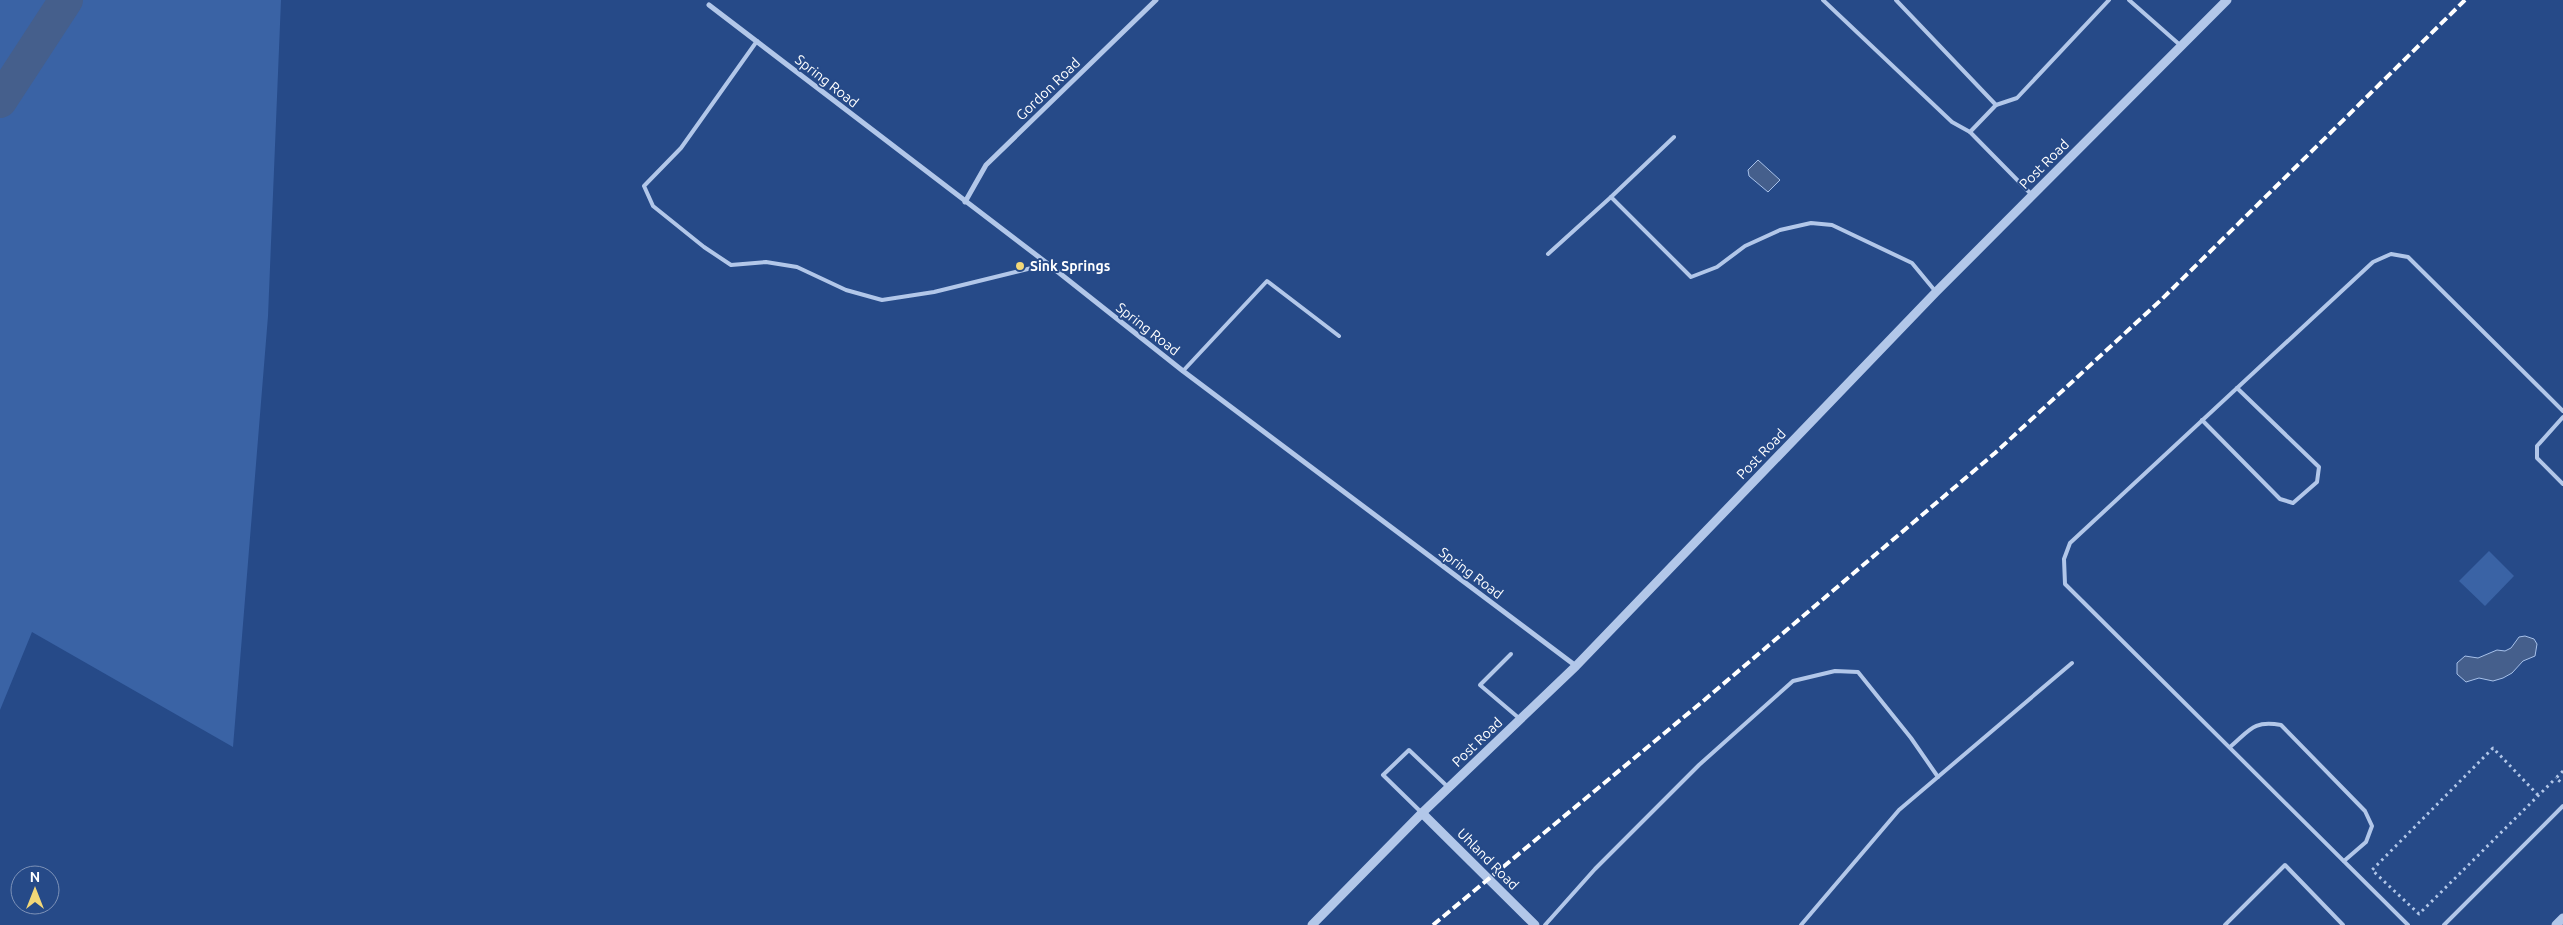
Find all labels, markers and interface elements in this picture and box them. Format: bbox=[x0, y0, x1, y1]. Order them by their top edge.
street label: Spring Road bbox=[792, 51, 862, 111]
street label: Gordon Road bbox=[1013, 55, 1083, 123]
street label: Post Road bbox=[2016, 136, 2072, 192]
place label: Sink Springs bbox=[1030, 258, 1111, 274]
marker: Sink Springs bbox=[1014, 260, 1026, 272]
street label: Spring Road bbox=[1113, 299, 1183, 359]
street label: Post Road bbox=[1733, 426, 1789, 482]
street label: Spring Road bbox=[1436, 544, 1506, 602]
street label: Post Road bbox=[1449, 714, 1505, 770]
street label: Uhland Road bbox=[1454, 825, 1522, 893]
north arrow bbox=[10, 865, 60, 915]
text: N bbox=[30, 869, 40, 885]

